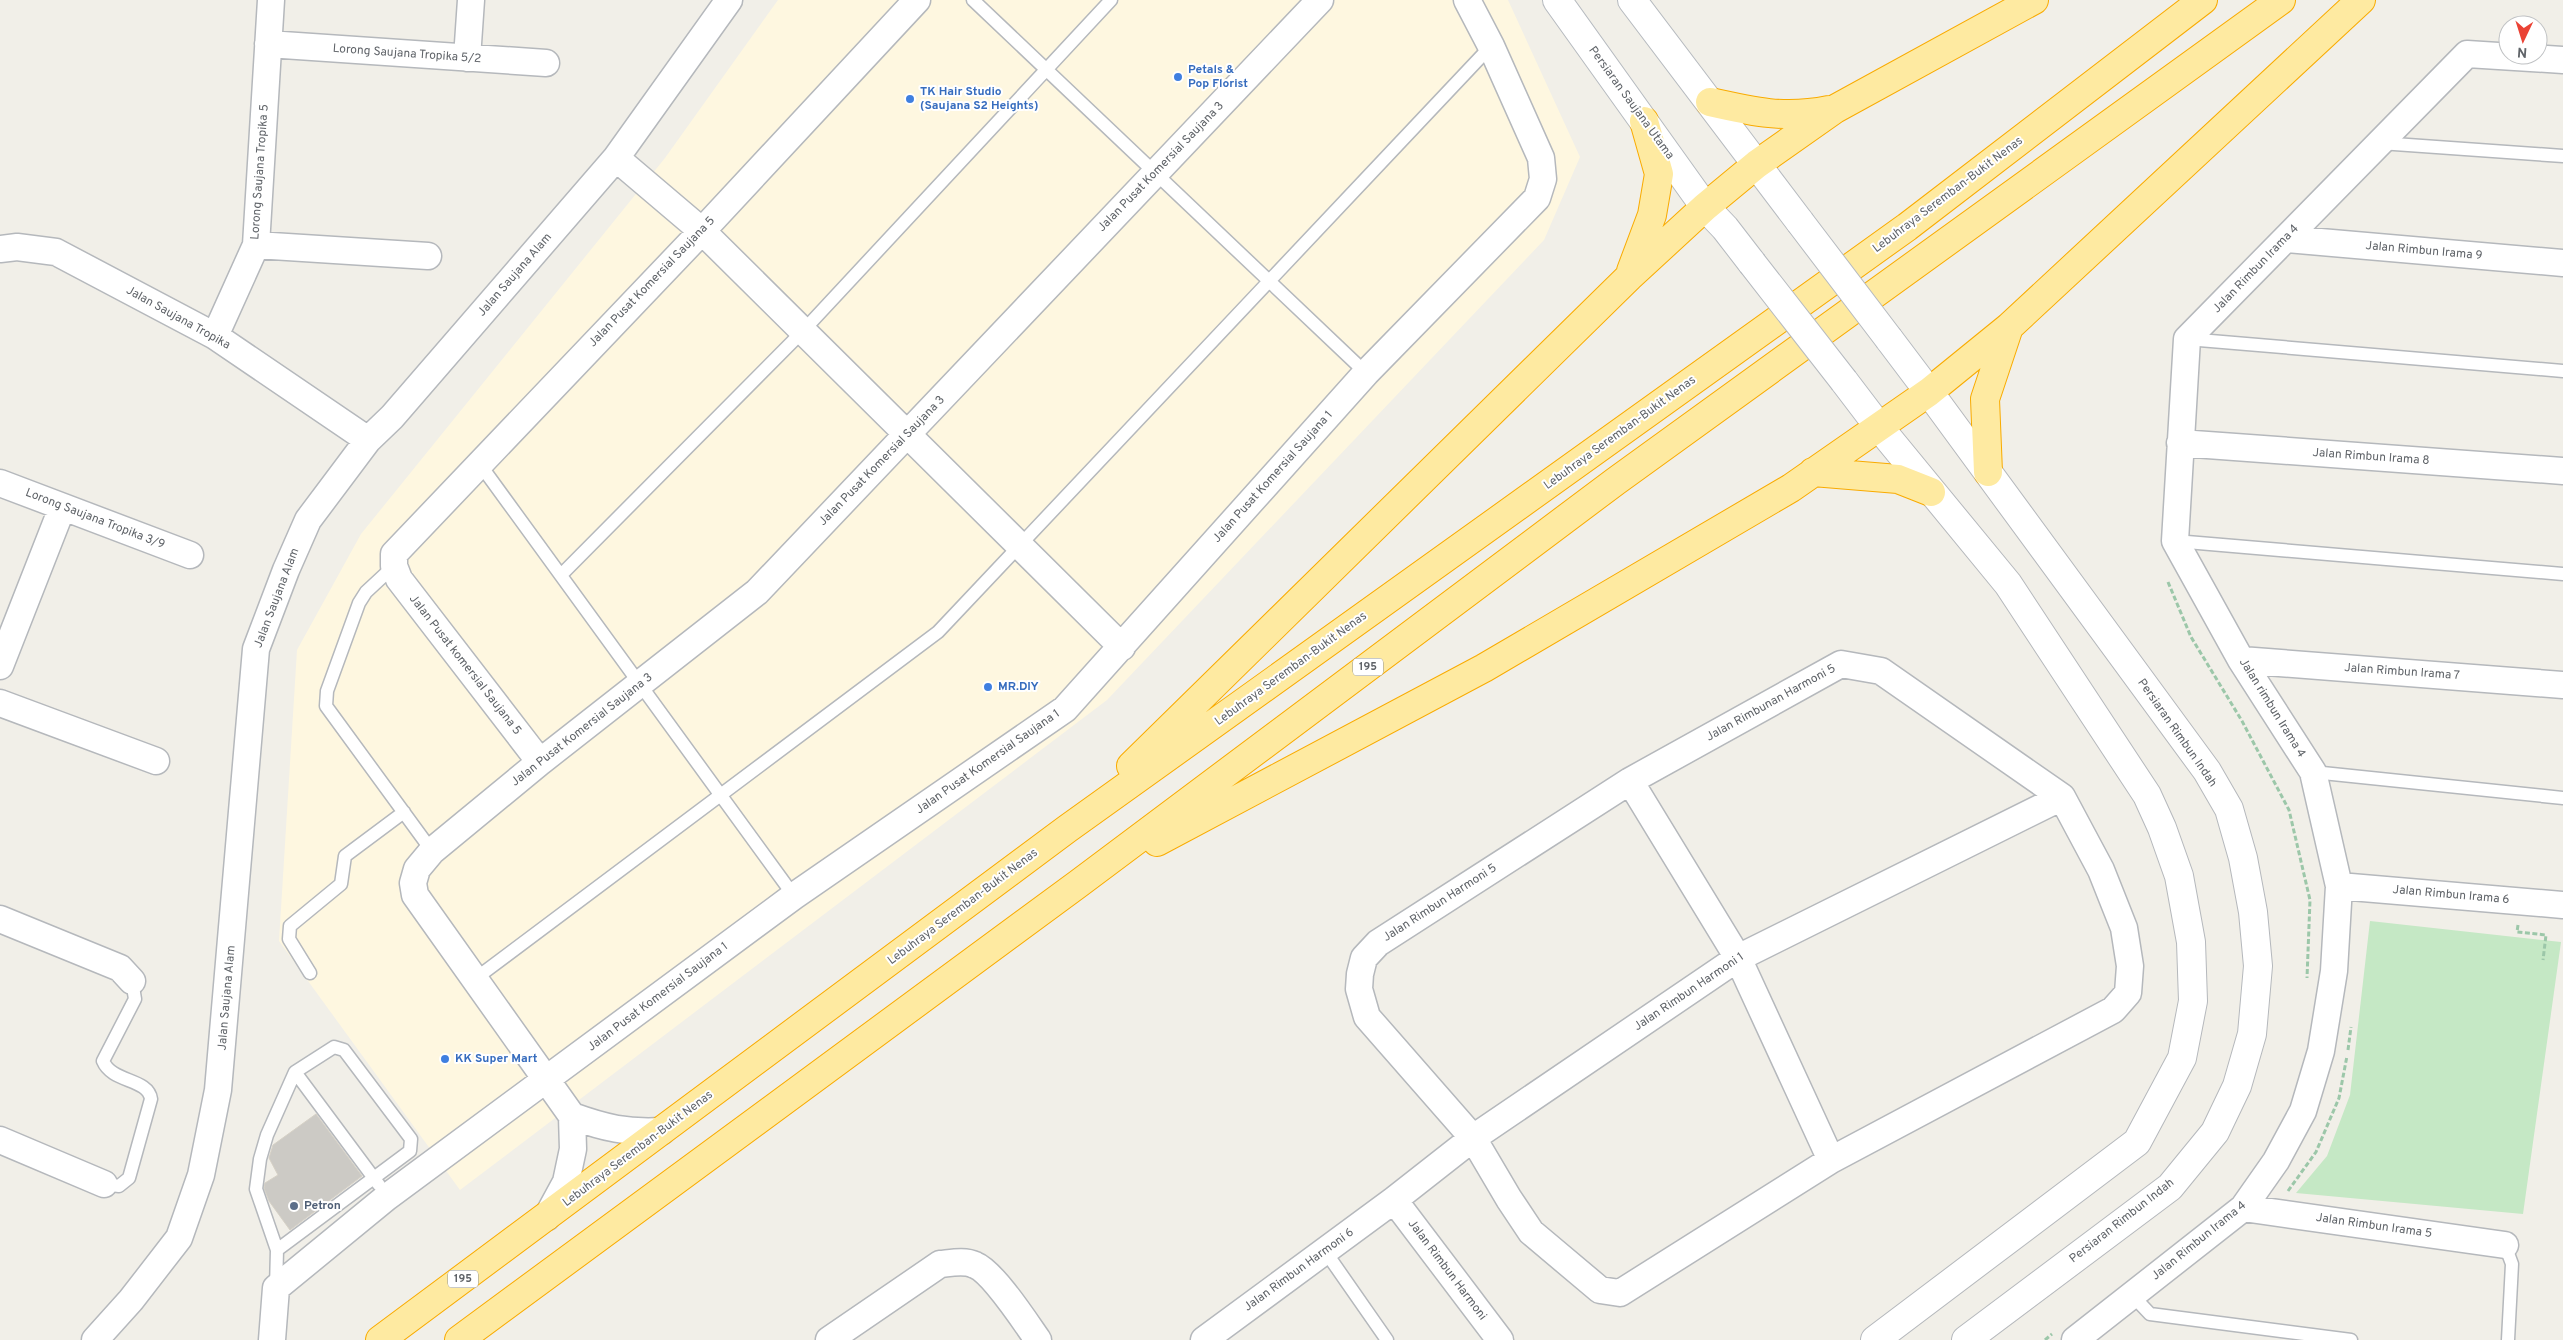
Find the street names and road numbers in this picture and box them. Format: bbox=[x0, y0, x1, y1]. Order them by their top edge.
street label: Lorong Saujana Tropika 5/2 bbox=[332, 41, 482, 67]
street label: Persiaran Saujana Utama bbox=[1585, 43, 1677, 163]
street label: Jalan Pusat Komersial Saujana 3 bbox=[1094, 98, 1228, 236]
street label: Lorong Saujana Tropika 5 bbox=[247, 104, 273, 240]
street label: Lebuhraya Seremban-Bukit Nenas bbox=[1870, 133, 2026, 257]
street label: Jalan Pusat Komersial Saujana 5 bbox=[585, 213, 719, 351]
street label: Jalan Rimbun Irama 4 bbox=[2209, 221, 2303, 317]
street label: Jalan Saujana Alam bbox=[474, 230, 556, 320]
street label: Jalan Rimbun Irama 9 bbox=[2365, 238, 2483, 264]
street label: Jalan Saujana Tropika bbox=[123, 283, 233, 353]
street label: Lebuhraya Seremban-Bukit Nenas bbox=[1541, 372, 1699, 494]
street label: Jalan Pusat Komersial Saujana 3 bbox=[815, 392, 949, 530]
street label: Jalan Pusat Komersial Saujana 1 bbox=[1209, 408, 1337, 546]
street label: Jalan Rimbun Irama 8 bbox=[2312, 445, 2430, 469]
street label: Lorong Saujana Tropika 3/9 bbox=[23, 485, 167, 553]
street label: Jalan Saujana Alam bbox=[251, 546, 303, 650]
street label: Jalan Pusat komersial Saujana 5 bbox=[405, 592, 525, 738]
street label: Lebuhraya Seremban-Bukit Nenas bbox=[1212, 608, 1370, 730]
street label: Jalan rimbun Irama 4 bbox=[2235, 655, 2309, 761]
road number: 195 bbox=[1353, 659, 1383, 676]
street label: Jalan Rimbun Irama 7 bbox=[2344, 660, 2460, 684]
street label: Jalan Rimbunan Harmoni 5 bbox=[1703, 661, 1839, 745]
street label: Jalan Pusat Komersial Saujana 3 bbox=[508, 670, 656, 790]
street label: Persiaran Rimbun Indah bbox=[2134, 676, 2220, 790]
street label: Jalan Pusat Komersial Saujana 1 bbox=[913, 706, 1063, 818]
street label: Lebuhraya Seremban-Bukit Nenas bbox=[885, 845, 1041, 969]
street label: Jalan Rimbun Harmoni 5 bbox=[1380, 860, 1500, 946]
street label: Jalan Rimbun Irama 6 bbox=[2392, 882, 2510, 908]
street label: Jalan Pusat Komersial Saujana 1 bbox=[584, 939, 732, 1055]
street label: Jalan Saujana Alam bbox=[214, 945, 240, 1051]
street label: Jalan Rimbun Harmoni 1 bbox=[1631, 949, 1747, 1035]
street label: Lebuhraya Seremban-Bukit Nenas bbox=[560, 1087, 716, 1211]
street label: Persiaran Rimbun Indah bbox=[2066, 1175, 2178, 1267]
street label: Jalan Rimbun Irama 4 bbox=[2148, 1198, 2250, 1284]
street label: Jalan Rimbun Irama 5 bbox=[2315, 1210, 2433, 1242]
street label: Jalan Rimbun Harmoni bbox=[1404, 1216, 1490, 1324]
street label: Jalan Rimbun Harmoni 6 bbox=[1241, 1225, 1357, 1315]
road number: 195 bbox=[448, 1270, 478, 1288]

